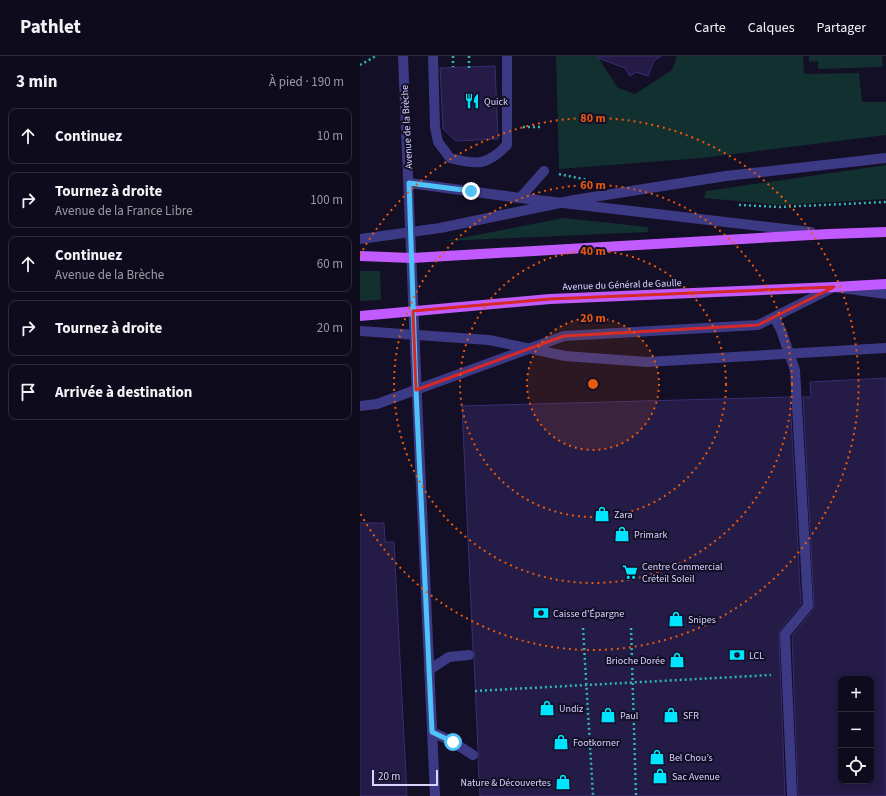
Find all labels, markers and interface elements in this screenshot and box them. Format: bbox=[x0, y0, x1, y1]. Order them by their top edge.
text: Pathlet bbox=[20, 14, 81, 41]
text: Carte bbox=[694, 18, 726, 38]
text: Calques bbox=[748, 18, 795, 38]
text: Partager bbox=[817, 18, 866, 38]
text: 3 min bbox=[16, 70, 57, 94]
text: À pied · 190 m bbox=[269, 73, 344, 91]
street label: Avenue de la Brèche bbox=[398, 85, 416, 169]
restaurant icon: Quick bbox=[463, 92, 481, 110]
place label: Quick bbox=[484, 95, 508, 109]
text: 80 m bbox=[580, 110, 606, 127]
icon: ahead bbox=[17, 125, 39, 147]
text: Continuez bbox=[55, 126, 122, 147]
text: 10 m bbox=[317, 127, 343, 145]
text: 60 m bbox=[580, 177, 606, 194]
text: Tournez à droite bbox=[55, 181, 162, 202]
route end bbox=[462, 182, 480, 200]
icon: right bbox=[17, 189, 39, 211]
text: 100 m bbox=[310, 191, 343, 209]
text: Avenue de la France Libre bbox=[55, 202, 193, 220]
text: 40 m bbox=[580, 243, 606, 260]
text: Continuez bbox=[55, 245, 122, 266]
icon: ahead bbox=[17, 253, 39, 275]
text: 60 m bbox=[317, 255, 343, 273]
text: Avenue de la Brèche bbox=[55, 266, 164, 284]
street label: Avenue du Général de Gaulle bbox=[562, 276, 682, 294]
text: 20 m bbox=[580, 310, 606, 327]
icon: right bbox=[17, 317, 39, 339]
text: Tournez à droite bbox=[55, 318, 162, 339]
text: 20 m bbox=[317, 319, 343, 337]
centre of rings bbox=[586, 377, 600, 391]
icon: arrive bbox=[17, 381, 39, 403]
text: Arrivée à destination bbox=[55, 382, 192, 403]
shop icon: Zara bbox=[593, 505, 611, 523]
place label: Zara bbox=[614, 508, 633, 522]
shop icon: Primark bbox=[613, 525, 631, 543]
place label: Primark bbox=[634, 528, 667, 542]
place label: Centre Commercial Créteil Soleil bbox=[642, 560, 723, 586]
supermarket icon: Centre Commercial Créteil Soleil bbox=[621, 563, 639, 581]
bank icon: Caisse d'Épargne bbox=[532, 604, 550, 622]
place label: Caisse d'Épargne bbox=[553, 607, 624, 621]
shop icon: Snipes bbox=[667, 610, 685, 628]
place label: Snipes bbox=[688, 613, 716, 627]
bank icon: LCL bbox=[728, 646, 746, 664]
place label: LCL bbox=[749, 649, 764, 663]
shop icon: Brioche Dorée bbox=[668, 651, 686, 669]
place label: Brioche Dorée bbox=[606, 654, 665, 668]
map controls bbox=[838, 676, 874, 784]
button: + bbox=[838, 676, 874, 712]
shop icon: Undiz bbox=[538, 699, 556, 717]
place label: Undiz bbox=[559, 702, 583, 716]
shop icon: Paul bbox=[599, 706, 617, 724]
shop icon: SFR bbox=[662, 706, 680, 724]
place label: Paul bbox=[620, 709, 639, 723]
place label: SFR bbox=[683, 709, 699, 723]
button: − bbox=[838, 712, 874, 748]
route start bbox=[444, 733, 462, 751]
shop icon: Footkorner bbox=[552, 733, 570, 751]
place label: Footkorner bbox=[573, 736, 620, 750]
shop icon: Bel Chou’s bbox=[648, 748, 666, 766]
button: locate bbox=[838, 748, 874, 784]
place label: Bel Chou’s bbox=[669, 751, 713, 765]
shop icon: Sac Avenue bbox=[651, 767, 669, 785]
scale bar bbox=[372, 768, 438, 787]
text: 20 m bbox=[378, 769, 400, 784]
place label: Sac Avenue bbox=[672, 770, 720, 784]
shop icon: Nature & Découvertes bbox=[554, 773, 572, 791]
place label: Nature & Découvertes bbox=[461, 776, 551, 790]

